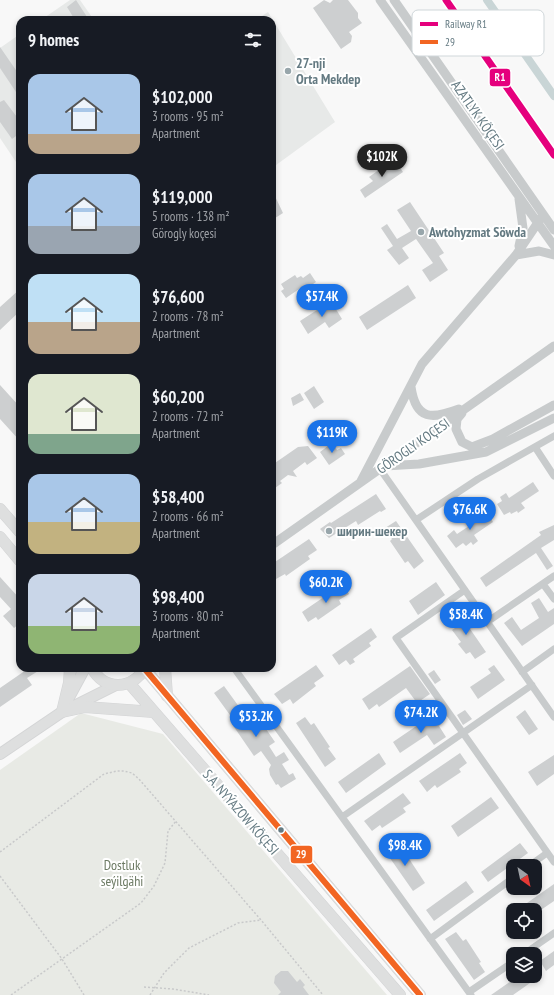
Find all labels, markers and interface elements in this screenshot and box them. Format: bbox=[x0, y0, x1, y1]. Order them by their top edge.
legend bbox=[412, 10, 544, 56]
text: Railway R1 bbox=[445, 17, 487, 31]
text: 9 homes bbox=[28, 29, 79, 51]
icon: filters bbox=[242, 29, 264, 51]
text: 29 bbox=[445, 35, 455, 49]
place label: 27-nji Orta Mekdep bbox=[296, 54, 360, 88]
marker: 27-nji Orta Mekdep bbox=[283, 66, 293, 76]
line badge: R1 bbox=[489, 68, 511, 87]
text: R1 bbox=[495, 70, 505, 84]
street label: AZATLYK KÖÇESI bbox=[447, 77, 509, 153]
text: $102,000 bbox=[152, 86, 213, 108]
icon: home bbox=[60, 90, 108, 138]
text: 3 rooms · 95 m² bbox=[152, 108, 224, 125]
text: Apartment bbox=[152, 125, 200, 142]
pin: $102K bbox=[354, 144, 410, 178]
text: $102K bbox=[366, 148, 398, 165]
text: $119,000 bbox=[152, 186, 213, 208]
icon: home bbox=[60, 190, 108, 238]
text: 5 rooms · 138 m² bbox=[152, 208, 230, 225]
place label: Awtohyzmat Söwda bbox=[428, 223, 526, 241]
text: Görogly koçesi bbox=[152, 225, 217, 242]
marker: Awtohyzmat Söwda bbox=[416, 227, 426, 237]
pin: $57.4K bbox=[289, 284, 355, 318]
text: $76,600 bbox=[152, 286, 204, 308]
text: $57.4K bbox=[305, 288, 339, 305]
icon: home bbox=[60, 290, 108, 338]
text: 2 rooms · 78 m² bbox=[152, 308, 224, 325]
text: Apartment bbox=[152, 325, 200, 342]
text: $60,200 bbox=[152, 386, 204, 408]
icon: home bbox=[60, 390, 108, 438]
text: 2 rooms · 72 m² bbox=[152, 408, 224, 425]
street label: GÖROGLY KOÇESI bbox=[373, 414, 453, 478]
pin: $119K bbox=[304, 420, 360, 454]
text: $119K bbox=[316, 424, 348, 441]
text: Apartment bbox=[152, 425, 200, 442]
text: $58,400 bbox=[152, 486, 204, 508]
icon: home bbox=[60, 490, 108, 538]
pin: $76.6K bbox=[437, 497, 503, 531]
text: $76.6K bbox=[453, 501, 487, 518]
text: 2 rooms · 66 m² bbox=[152, 508, 224, 525]
place label: ширин-шекер bbox=[337, 522, 408, 540]
text: Apartment bbox=[152, 525, 200, 542]
marker: ширин-шекер bbox=[324, 526, 334, 536]
pin: $60.2K bbox=[293, 570, 359, 604]
text: $60.2K bbox=[309, 574, 343, 591]
text: $98,400 bbox=[152, 586, 204, 608]
icon: home bbox=[60, 590, 108, 638]
pin: $58.4K bbox=[433, 602, 499, 636]
text: $58.4K bbox=[449, 606, 483, 623]
text: 3 rooms · 80 m² bbox=[152, 608, 224, 625]
text: Apartment bbox=[152, 625, 200, 642]
pin: $74.2K bbox=[388, 700, 454, 734]
pin: $53.2K bbox=[223, 704, 289, 738]
text: $74.2K bbox=[404, 704, 438, 721]
text: $53.2K bbox=[239, 708, 273, 725]
street label: S.A. NYÝAZOW KÖÇESI bbox=[199, 766, 283, 858]
unlabelled marker bbox=[276, 825, 286, 835]
pin: $98.4K bbox=[372, 833, 438, 867]
text: $98.4K bbox=[388, 837, 422, 854]
line badge: 29 bbox=[290, 845, 313, 864]
text: 29 bbox=[296, 847, 306, 861]
park label: Dostluk seýilgähi bbox=[101, 856, 143, 890]
north arrow bbox=[506, 859, 542, 895]
map controls bbox=[506, 859, 542, 983]
button: locate bbox=[506, 903, 542, 939]
button: layers bbox=[506, 947, 542, 983]

